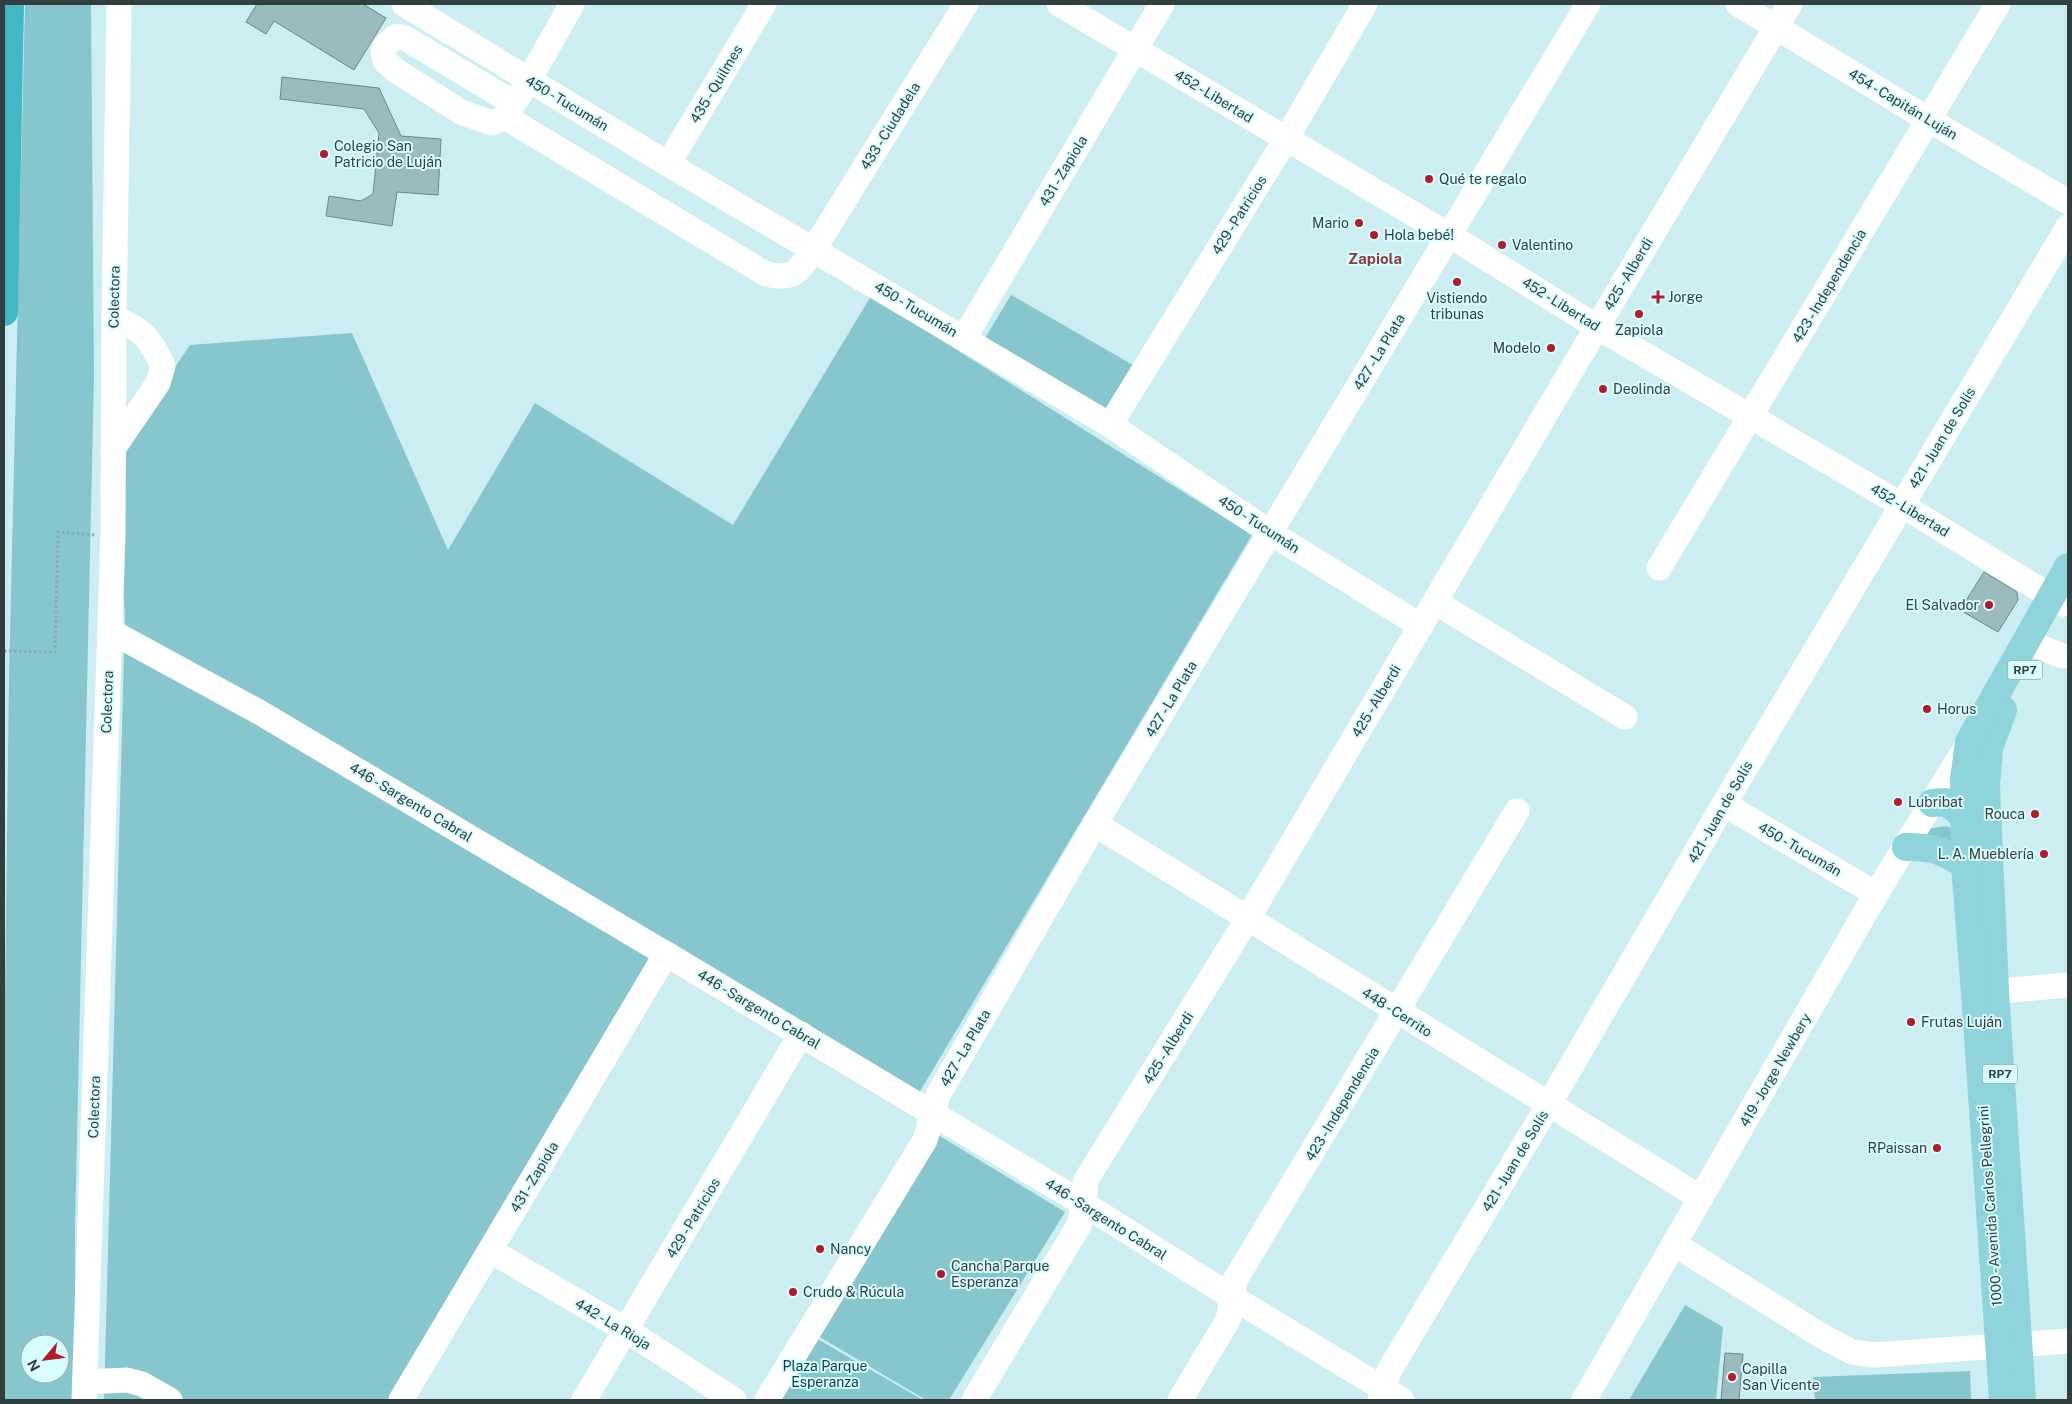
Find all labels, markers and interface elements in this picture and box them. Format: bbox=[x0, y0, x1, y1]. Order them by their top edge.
street label: 435 - Quilmes bbox=[686, 42, 746, 126]
street label: 454 - Capitán Luján bbox=[1846, 65, 1960, 143]
street label: 452 - Libertad bbox=[1172, 66, 1256, 126]
street label: 450 - Tucumán bbox=[523, 72, 611, 134]
street label: 433 - Ciudadela bbox=[857, 79, 923, 173]
street label: 431 - Zapiola bbox=[1036, 133, 1090, 209]
place label: Colegio San Patricio de Luján bbox=[334, 138, 442, 170]
marker: Colegio San Patricio de Luján bbox=[318, 148, 330, 160]
place label: Qué te regalo bbox=[1439, 171, 1527, 187]
street label: 429 - Patricios bbox=[1208, 172, 1270, 258]
marker: Qué te regalo bbox=[1423, 173, 1435, 185]
place label: Mario bbox=[1312, 215, 1349, 231]
marker: Mario bbox=[1353, 217, 1365, 229]
street label: 423 - Independencia bbox=[1789, 226, 1869, 346]
place label: Hola bebé! bbox=[1384, 227, 1454, 243]
marker: Hola bebé! bbox=[1368, 229, 1380, 241]
street label: 425 - Alberdi bbox=[1600, 235, 1656, 313]
place label: Valentino bbox=[1512, 237, 1573, 253]
marker: Valentino bbox=[1496, 239, 1508, 251]
district label: Zapiola bbox=[1348, 250, 1402, 267]
street label: Colectora bbox=[105, 265, 123, 329]
street label: 452 - Libertad bbox=[1519, 274, 1603, 334]
marker: Vistiendo tribunas bbox=[1451, 276, 1463, 288]
street label: 450 - Tucumán bbox=[872, 278, 960, 340]
place label: Jorge bbox=[1668, 289, 1703, 305]
place label: Vistiendo tribunas bbox=[1427, 290, 1488, 322]
marker: Jorge bbox=[1652, 291, 1664, 303]
marker: Zapiola bbox=[1633, 308, 1645, 320]
street label: 427 - La Plata bbox=[1350, 311, 1408, 393]
place label: Zapiola bbox=[1615, 322, 1663, 338]
place label: Modelo bbox=[1493, 340, 1541, 356]
marker: Modelo bbox=[1545, 342, 1557, 354]
place label: Deolinda bbox=[1613, 381, 1670, 397]
marker: Deolinda bbox=[1597, 383, 1609, 395]
street label: 421 - Juan de Solís bbox=[1905, 384, 1979, 492]
street label: 452 - Libertad bbox=[1868, 480, 1952, 540]
street label: 450 - Tucumán bbox=[1215, 492, 1303, 556]
place label: El Salvador bbox=[1905, 597, 1979, 613]
marker: El Salvador bbox=[1983, 599, 1995, 611]
street label: 427 - La Plata bbox=[1142, 658, 1200, 740]
road number: RP7 bbox=[2008, 660, 2042, 680]
street label: 425 - Alberdi bbox=[1348, 662, 1404, 740]
street label: Colectora bbox=[98, 670, 116, 734]
place label: Horus bbox=[1937, 701, 1976, 717]
marker: Horus bbox=[1921, 703, 1933, 715]
street label: 421 - Juan de Solís bbox=[1684, 758, 1756, 866]
street label: 446 - Sargento Cabral bbox=[347, 759, 475, 845]
place label: Lubribat bbox=[1908, 794, 1963, 810]
marker: Lubribat bbox=[1892, 796, 1904, 808]
place label: Rouca bbox=[1984, 806, 2025, 822]
marker: Rouca bbox=[2029, 808, 2041, 820]
street label: 450 - Tucumán bbox=[1755, 819, 1845, 879]
place label: L. A. Mueblería bbox=[1938, 846, 2034, 862]
marker: L. A. Mueblería bbox=[2038, 848, 2050, 860]
street label: 446 - Sargento Cabral bbox=[695, 966, 823, 1052]
street label: 448 - Cerrito bbox=[1359, 984, 1435, 1040]
street label: 427 - La Plata bbox=[936, 1007, 994, 1089]
street label: 425 - Alberdi bbox=[1139, 1009, 1197, 1087]
street label: 419 - Jorge Newbery bbox=[1736, 1010, 1814, 1130]
place label: Frutas Luján bbox=[1921, 1014, 2002, 1030]
marker: Frutas Luján bbox=[1905, 1016, 1917, 1028]
street label: 423 - Independencia bbox=[1302, 1044, 1382, 1164]
road number: RP7 bbox=[1982, 1064, 2018, 1084]
street label: Colectora bbox=[85, 1075, 103, 1139]
street label: 1000 - Avenida Carlos Pellegrini bbox=[1975, 1105, 2005, 1307]
street label: 421 - Juan de Solís bbox=[1478, 1107, 1552, 1215]
street label: 431 - Zapiola bbox=[507, 1139, 561, 1215]
place label: RPaissan bbox=[1868, 1140, 1927, 1156]
marker: RPaissan bbox=[1931, 1142, 1943, 1154]
street label: 429 - Patricios bbox=[663, 1175, 723, 1261]
street label: 446 - Sargento Cabral bbox=[1042, 1175, 1170, 1263]
place label: Nancy bbox=[830, 1241, 872, 1257]
marker: Nancy bbox=[814, 1243, 826, 1255]
place label: Cancha Parque Esperanza bbox=[951, 1258, 1049, 1290]
marker: Cancha Parque Esperanza bbox=[935, 1268, 947, 1280]
place label: Crudo & Rúcula bbox=[803, 1284, 904, 1300]
marker: Crudo & Rúcula bbox=[787, 1286, 799, 1298]
street label: 442 - La Rioja bbox=[572, 1295, 654, 1353]
north arrow bbox=[20, 1334, 70, 1384]
text: N bbox=[24, 1357, 43, 1374]
park label: Plaza Parque Esperanza bbox=[782, 1358, 868, 1390]
place label: Capilla San Vicente bbox=[1742, 1361, 1820, 1393]
marker: Capilla San Vicente bbox=[1726, 1371, 1738, 1383]

